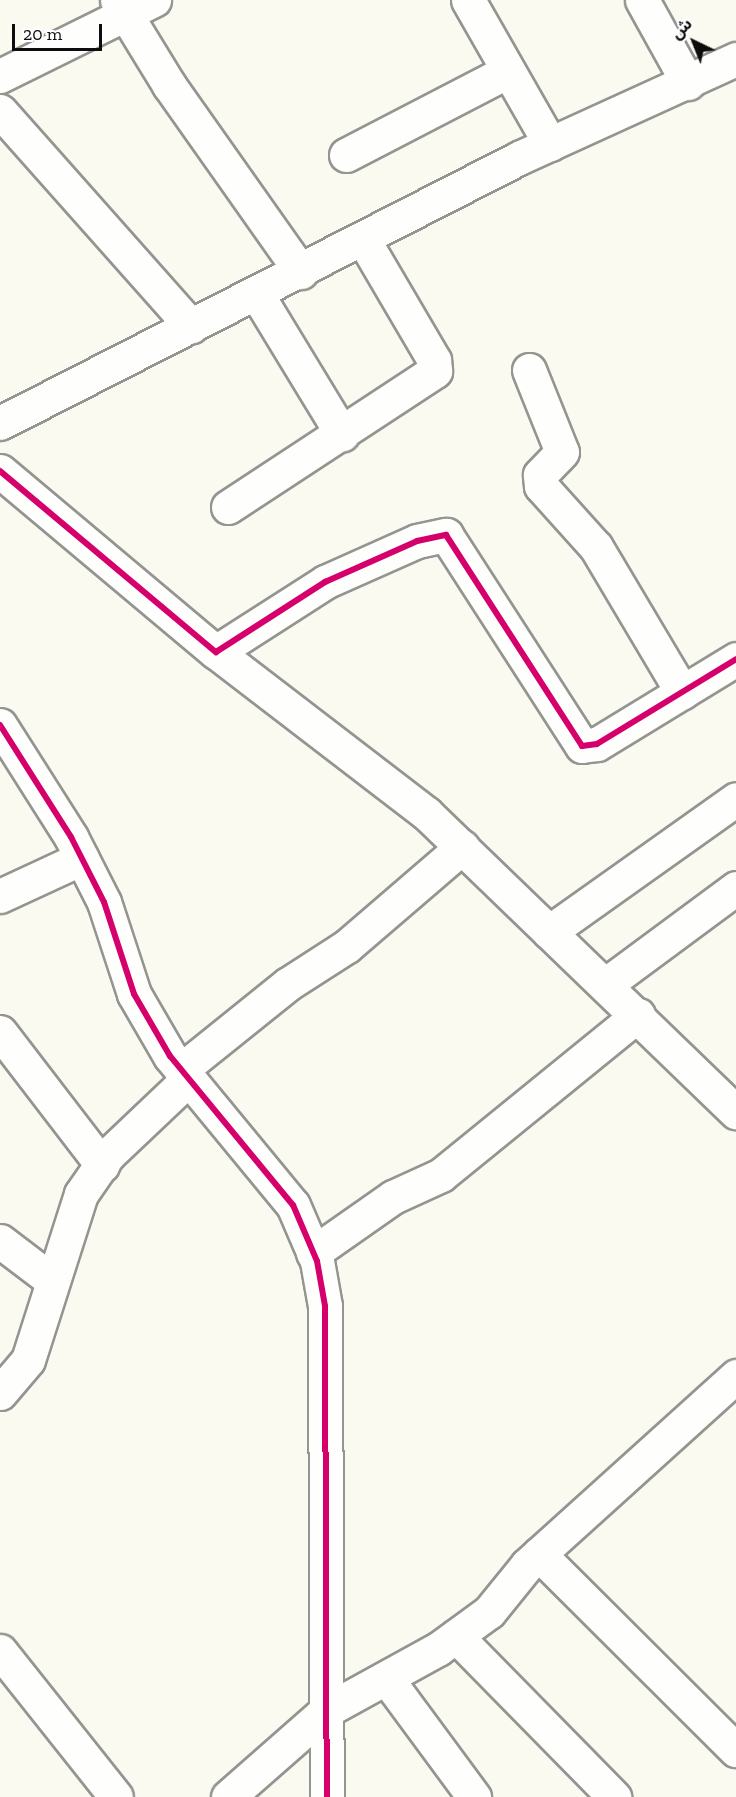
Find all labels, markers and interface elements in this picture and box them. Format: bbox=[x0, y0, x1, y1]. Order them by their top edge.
scale bar bbox=[15, 12, 105, 50]
north arrow bbox=[664, 12, 724, 72]
text: ش bbox=[667, 14, 696, 43]
text: 20 m bbox=[23, 23, 62, 45]

